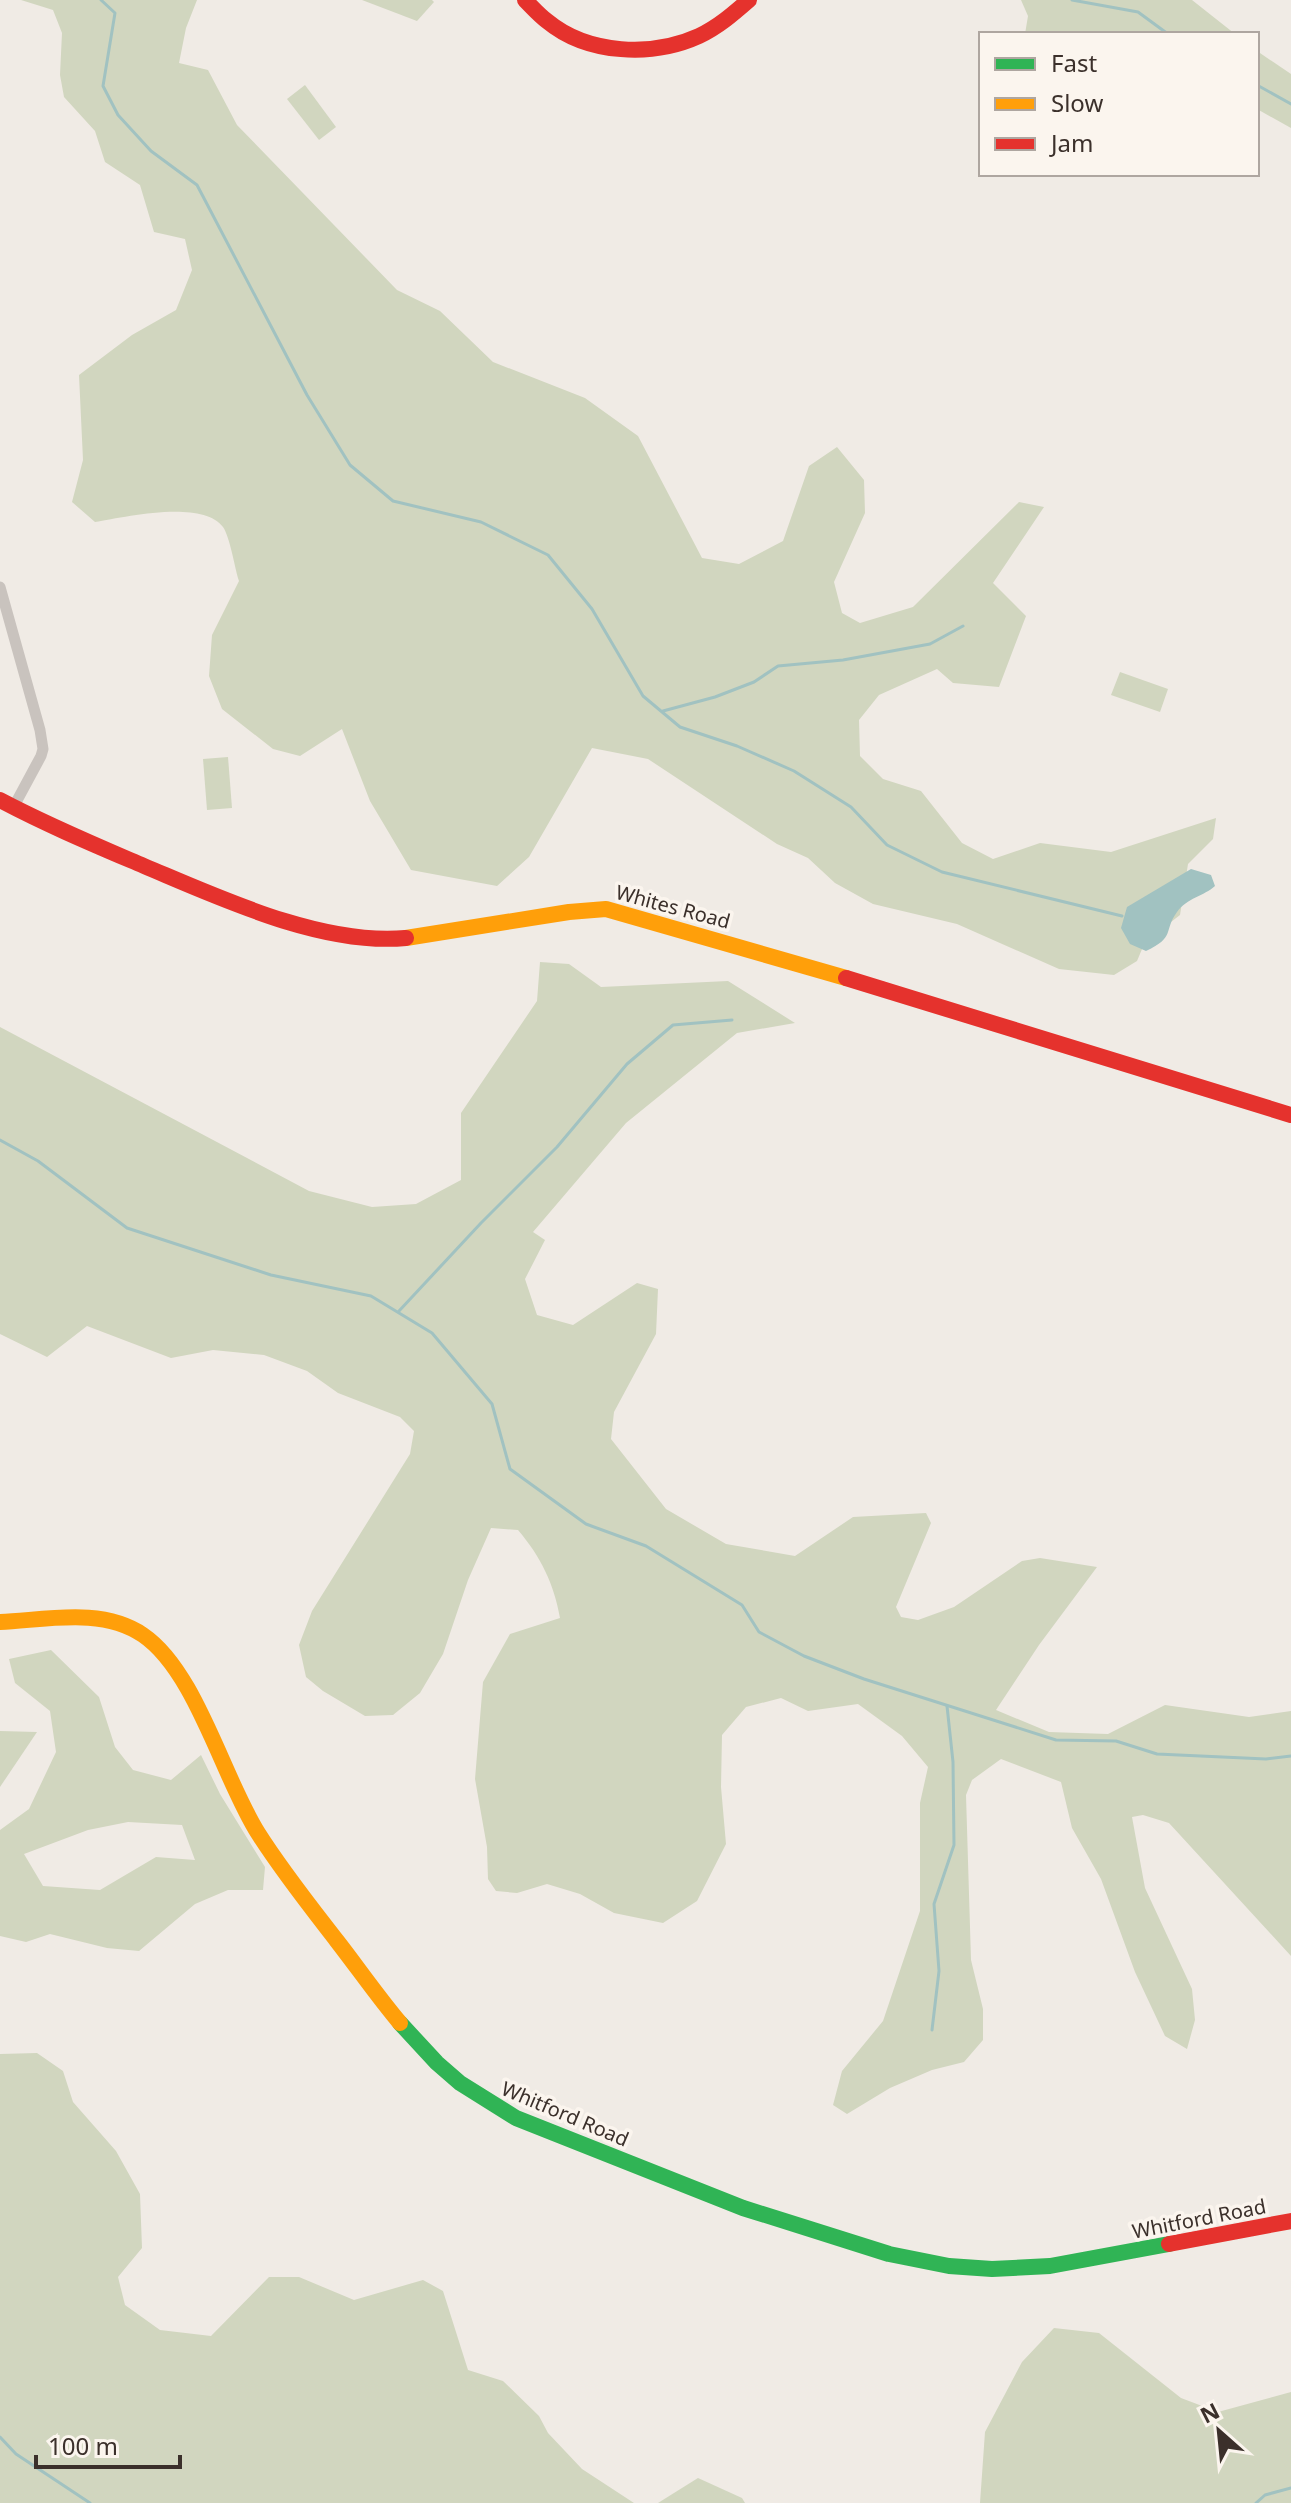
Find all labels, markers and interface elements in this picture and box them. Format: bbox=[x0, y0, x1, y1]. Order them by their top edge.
legend bbox=[979, 32, 1259, 176]
text: Fast bbox=[1051, 46, 1097, 79]
text: Slow bbox=[1051, 86, 1103, 119]
text: Jam bbox=[1049, 126, 1093, 159]
street label: Whites Road bbox=[613, 878, 733, 935]
street label: Whitford Road bbox=[497, 2075, 633, 2152]
street label: Whitford Road bbox=[1130, 2192, 1268, 2245]
north arrow bbox=[1179, 2391, 1259, 2471]
text: N bbox=[1195, 2395, 1224, 2430]
scale bar bbox=[36, 2419, 180, 2469]
text: 100 m bbox=[48, 2429, 118, 2462]

